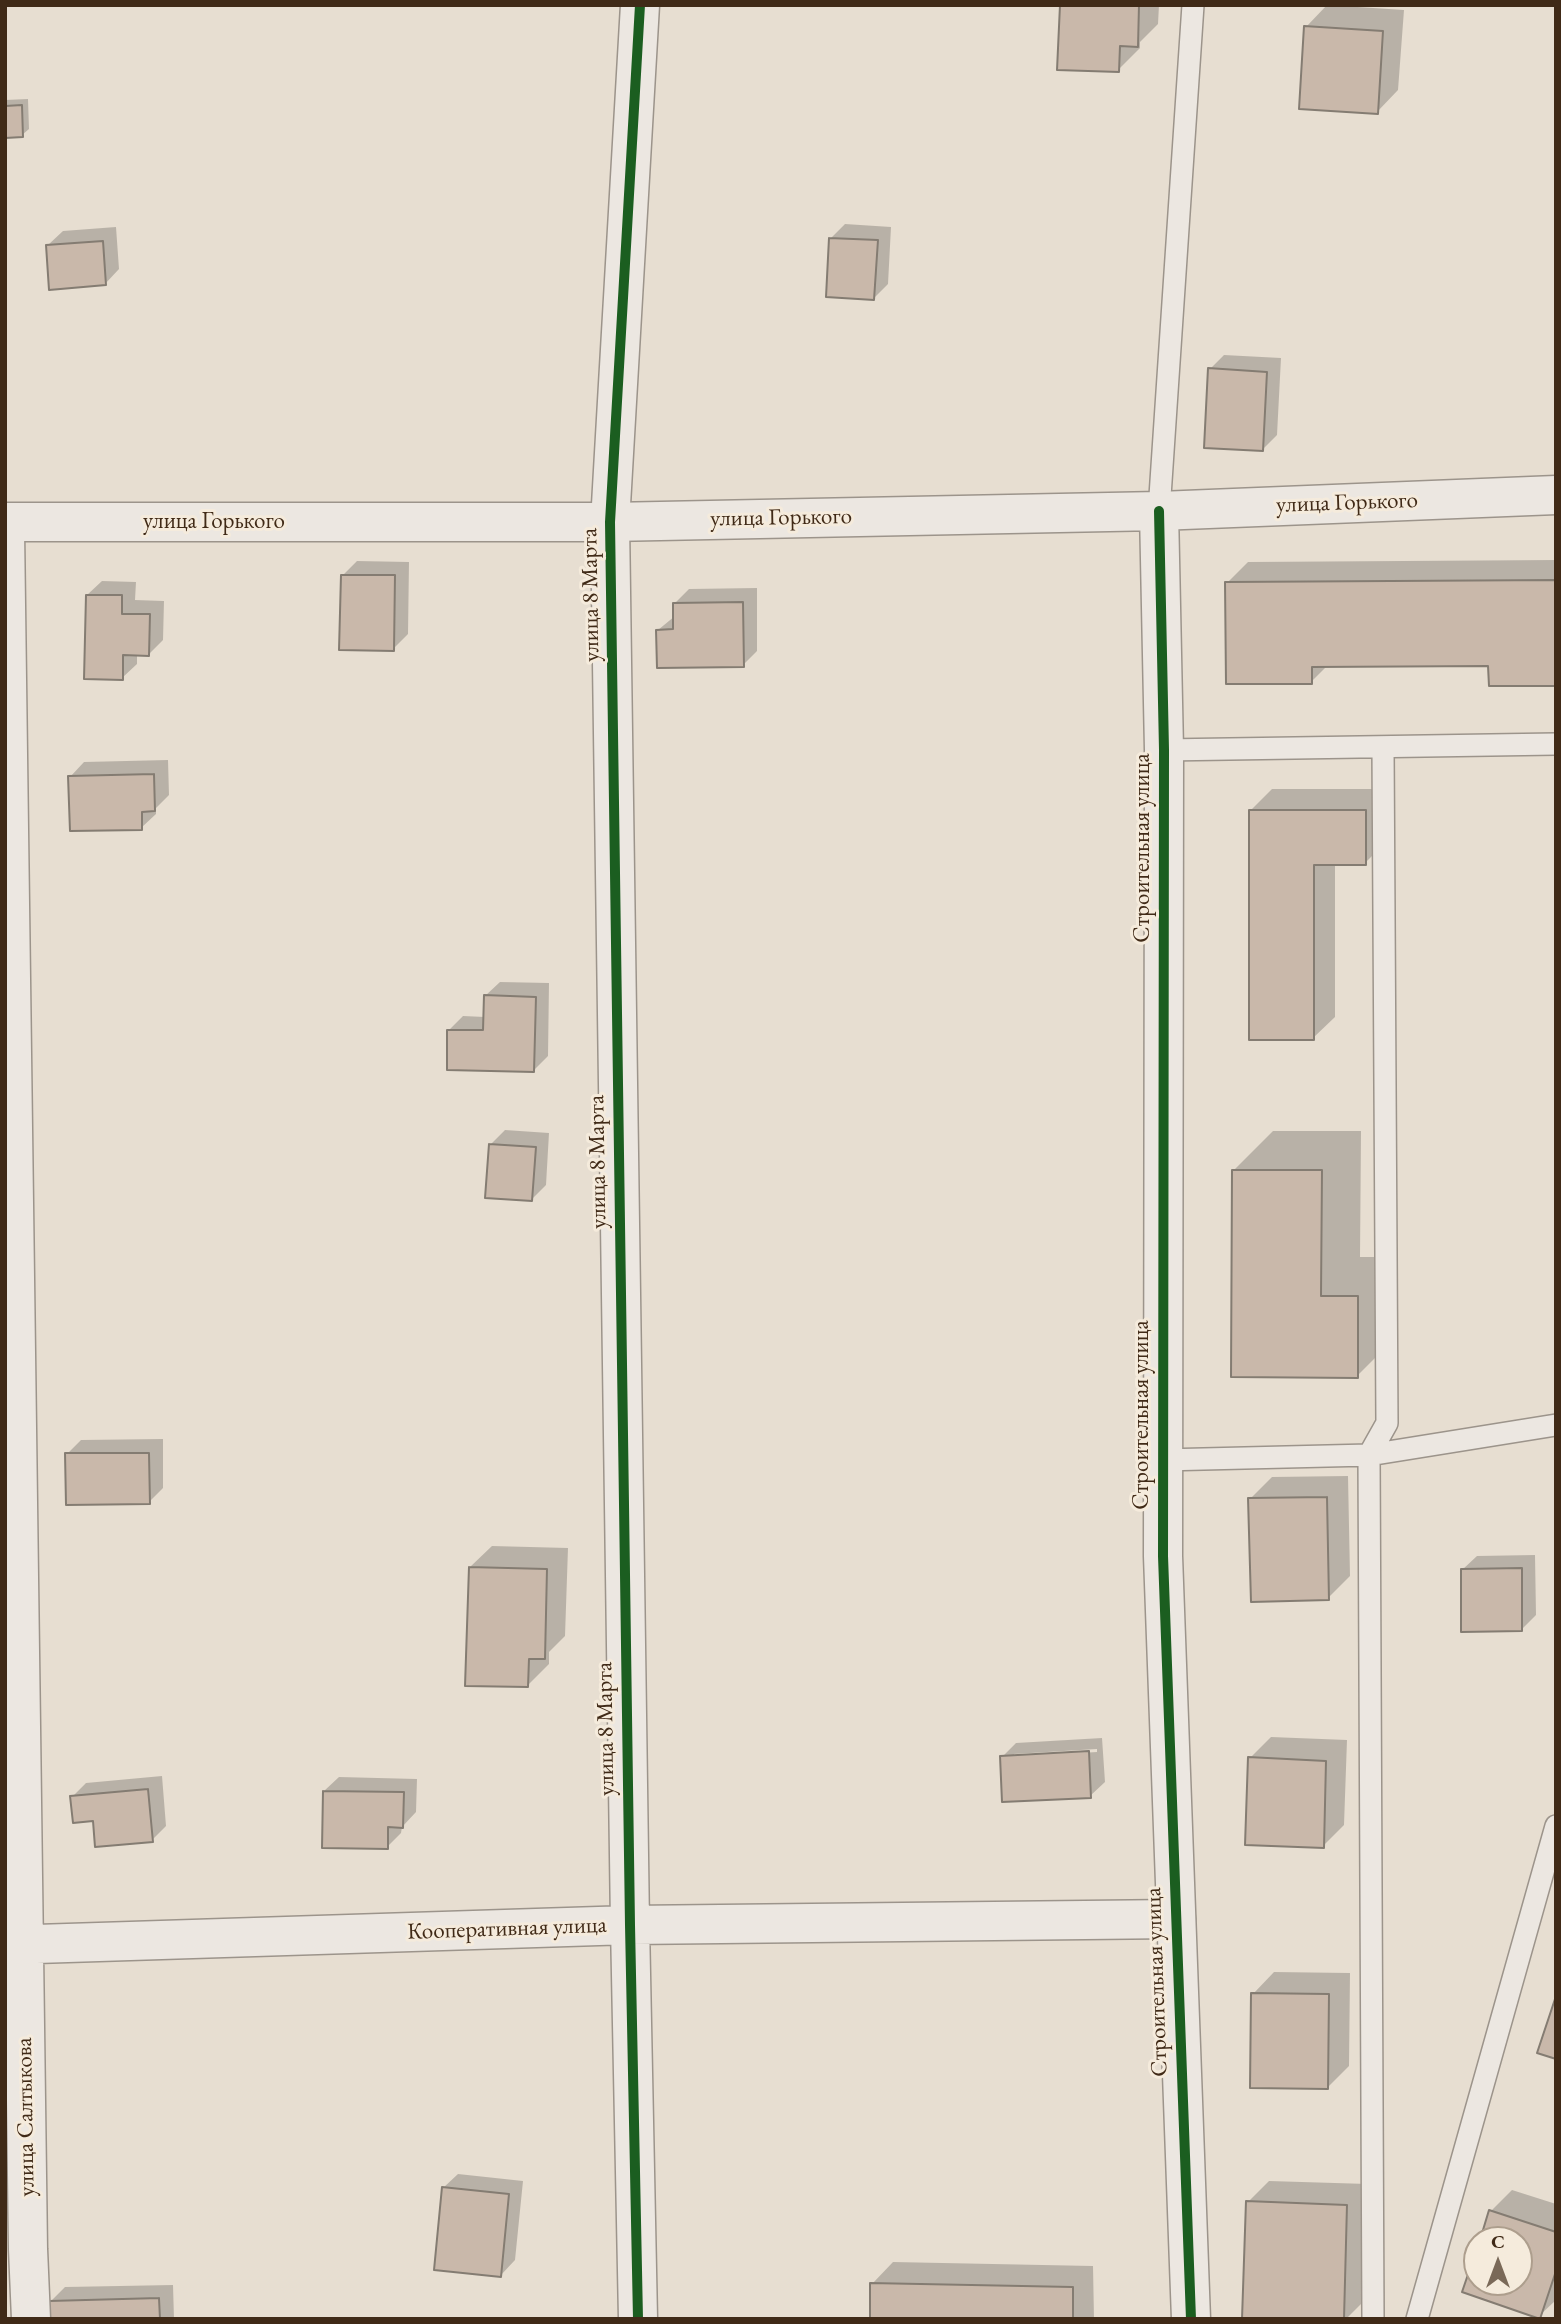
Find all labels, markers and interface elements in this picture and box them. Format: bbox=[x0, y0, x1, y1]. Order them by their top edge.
street label: улица Горького bbox=[1276, 487, 1418, 519]
street label: улица Горького bbox=[710, 503, 852, 533]
street label: улица Горького bbox=[143, 508, 285, 536]
street label: улица 8 Марта bbox=[576, 528, 606, 662]
street label: Строительная улица bbox=[1129, 753, 1157, 943]
street label: улица 8 Марта bbox=[583, 1095, 613, 1229]
street label: Строительная улица bbox=[1128, 1320, 1156, 1510]
street label: улица 8 Марта bbox=[591, 1662, 621, 1796]
street label: Строительная улица bbox=[1140, 1887, 1174, 2077]
street label: Кооперативная улица bbox=[407, 1912, 607, 1946]
street label: улица Салтыкова bbox=[11, 2037, 41, 2197]
north arrow bbox=[1463, 2226, 1533, 2296]
text: С bbox=[1491, 2229, 1505, 2254]

